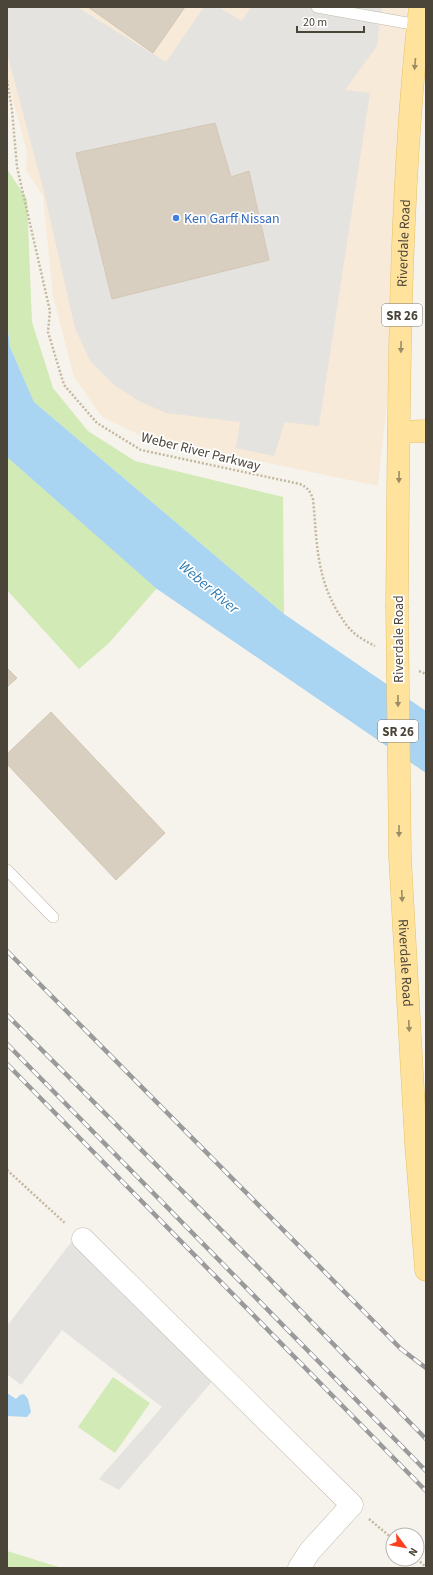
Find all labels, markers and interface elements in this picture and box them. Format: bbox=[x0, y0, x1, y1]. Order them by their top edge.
scale bar bbox=[297, 8, 364, 34]
text: 20 m bbox=[303, 14, 327, 31]
one-way arrow bbox=[412, 58, 418, 70]
street label: Riverdale Road bbox=[393, 199, 416, 287]
place label: Ken Garff Nissan bbox=[184, 209, 280, 229]
marker: Ken Garff Nissan bbox=[171, 213, 181, 223]
road number: SR 26 bbox=[382, 304, 422, 326]
one-way arrow bbox=[398, 341, 404, 354]
street label: Weber River Parkway bbox=[139, 427, 263, 477]
one-way arrow bbox=[396, 471, 402, 484]
water label: Weber River bbox=[174, 556, 244, 619]
street label: Riverdale Road bbox=[389, 595, 409, 683]
one-way arrow bbox=[395, 695, 401, 708]
road number: SR 26 bbox=[378, 720, 418, 742]
one-way arrow bbox=[396, 825, 402, 838]
one-way arrow bbox=[398, 890, 405, 902]
street label: Riverdale Road bbox=[392, 918, 417, 1007]
one-way arrow bbox=[406, 1020, 412, 1033]
north arrow bbox=[385, 1527, 425, 1567]
text: N bbox=[405, 1545, 421, 1559]

